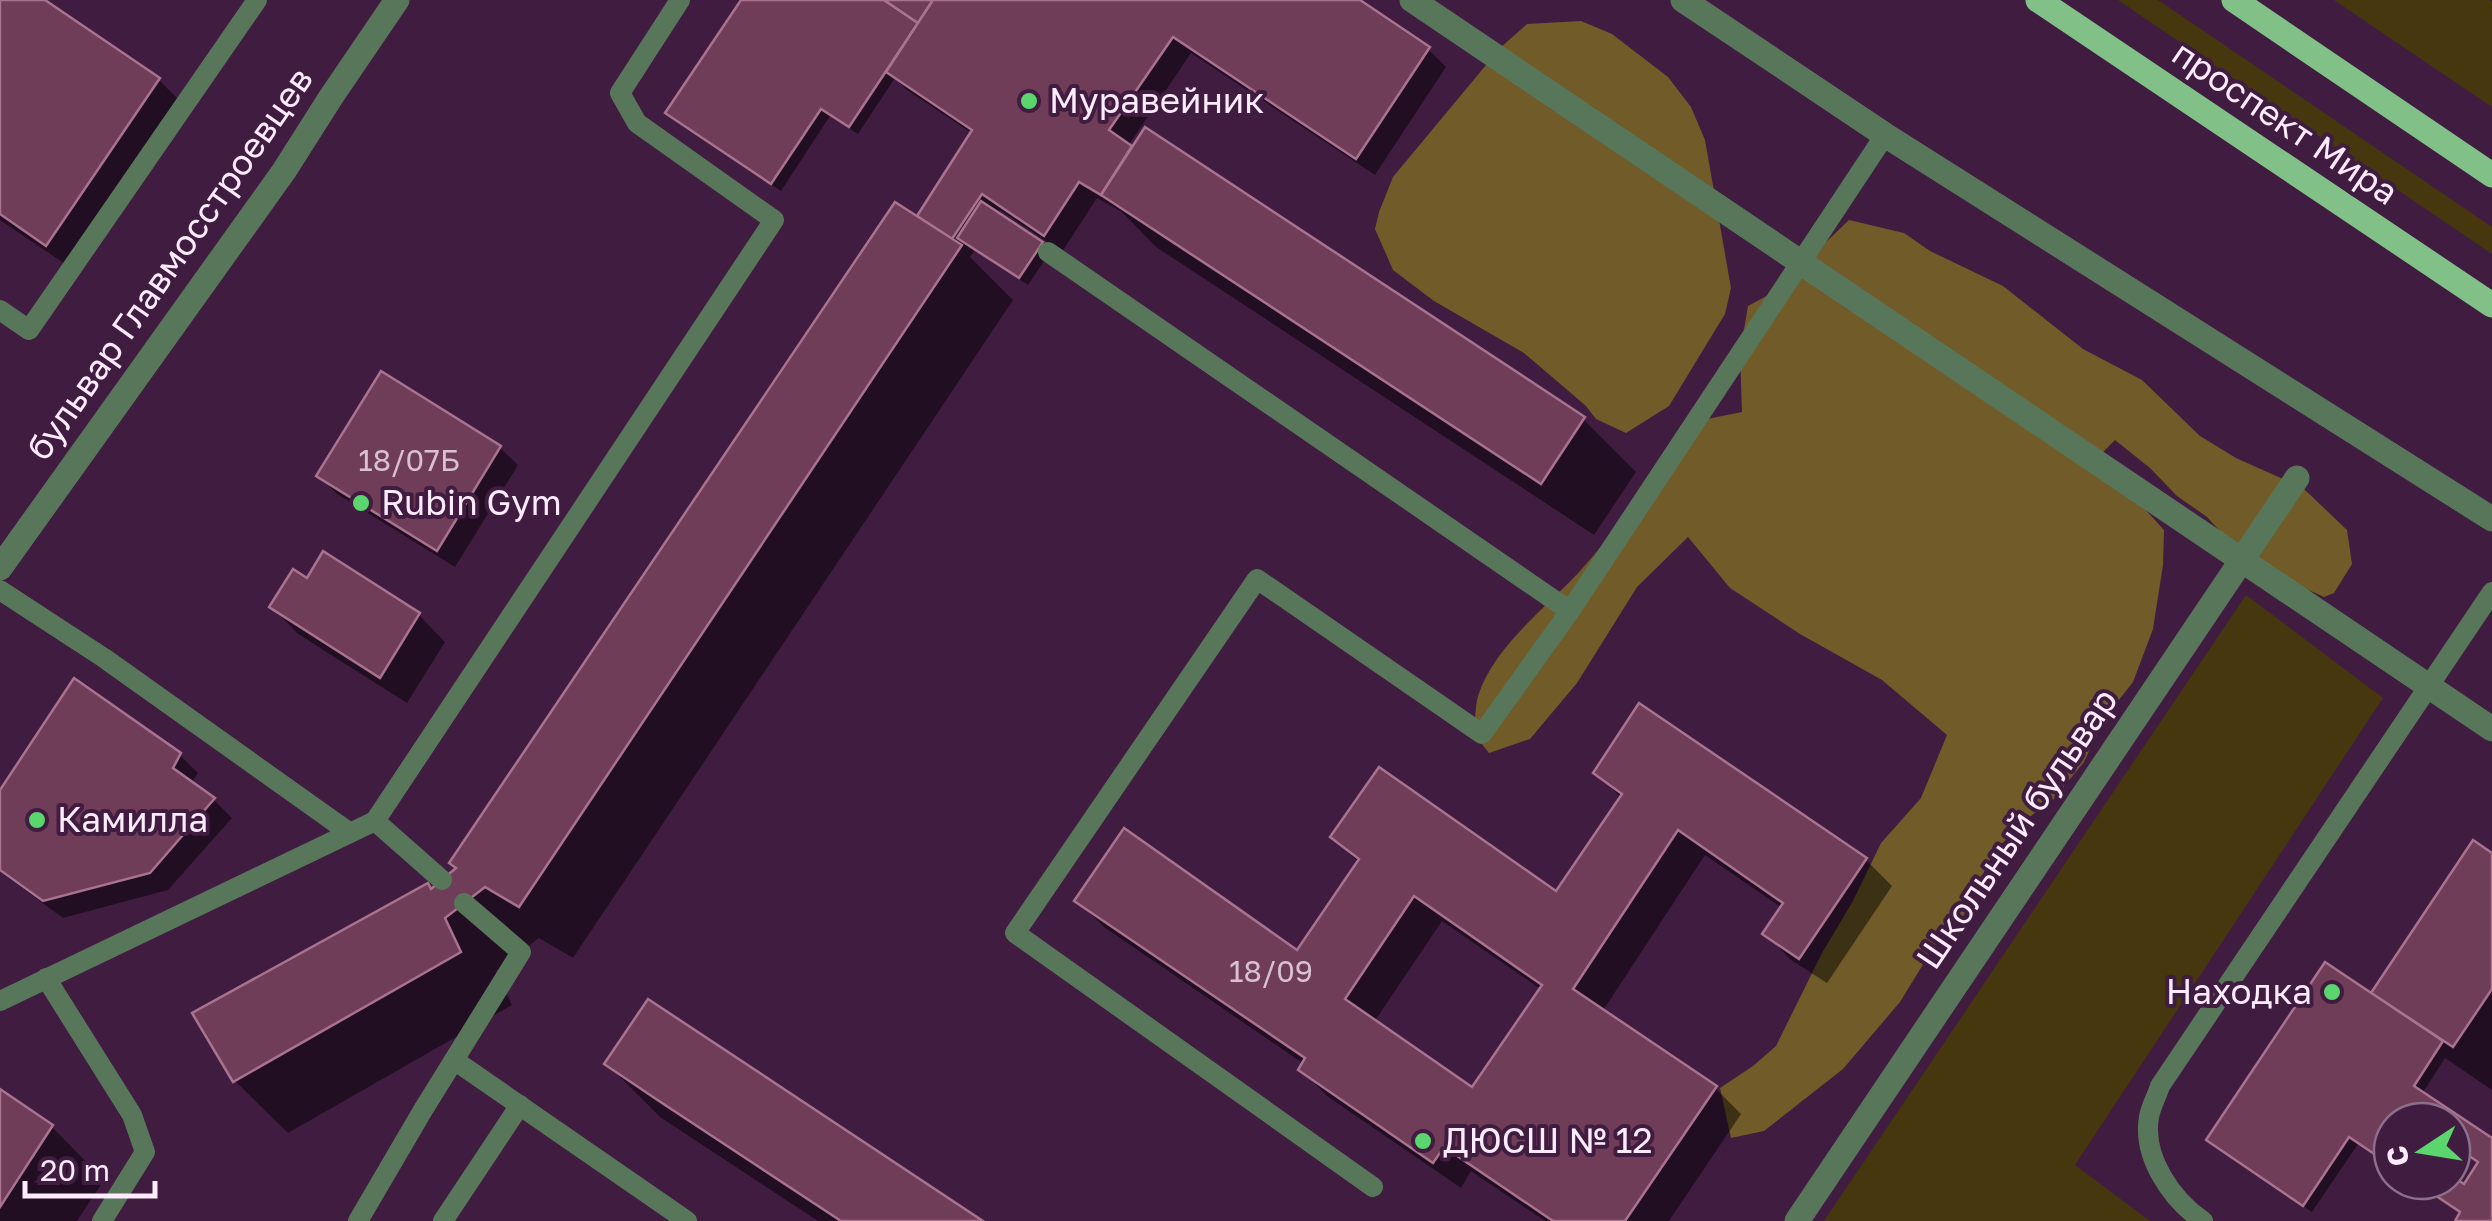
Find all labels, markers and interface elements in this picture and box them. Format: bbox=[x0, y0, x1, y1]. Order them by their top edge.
street label: проспект Мира bbox=[2165, 31, 2406, 213]
street label: бульвар Главмосстроевцев bbox=[17, 59, 321, 468]
place label: Муравейник bbox=[1049, 79, 1264, 121]
marker: Муравейник bbox=[1018, 90, 1040, 112]
house number: 18/07Б bbox=[358, 442, 460, 478]
place label: Rubin Gym bbox=[381, 481, 562, 523]
marker: Rubin Gym bbox=[350, 492, 372, 514]
street label: Школьный бульвар bbox=[1907, 680, 2126, 976]
place label: Камилла bbox=[57, 798, 208, 840]
marker: Камилла bbox=[26, 809, 48, 831]
house number: 18/09 bbox=[1229, 953, 1313, 989]
place label: Находка bbox=[2166, 970, 2312, 1012]
marker: Находка bbox=[2321, 981, 2343, 1003]
north arrow bbox=[2372, 1101, 2472, 1201]
place label: ДЮСШ № 12 bbox=[1443, 1119, 1653, 1161]
marker: ДЮСШ № 12 bbox=[1412, 1130, 1434, 1152]
scale bar bbox=[25, 1136, 155, 1198]
text: С bbox=[2379, 1143, 2415, 1169]
text: 20 m bbox=[40, 1152, 110, 1188]

